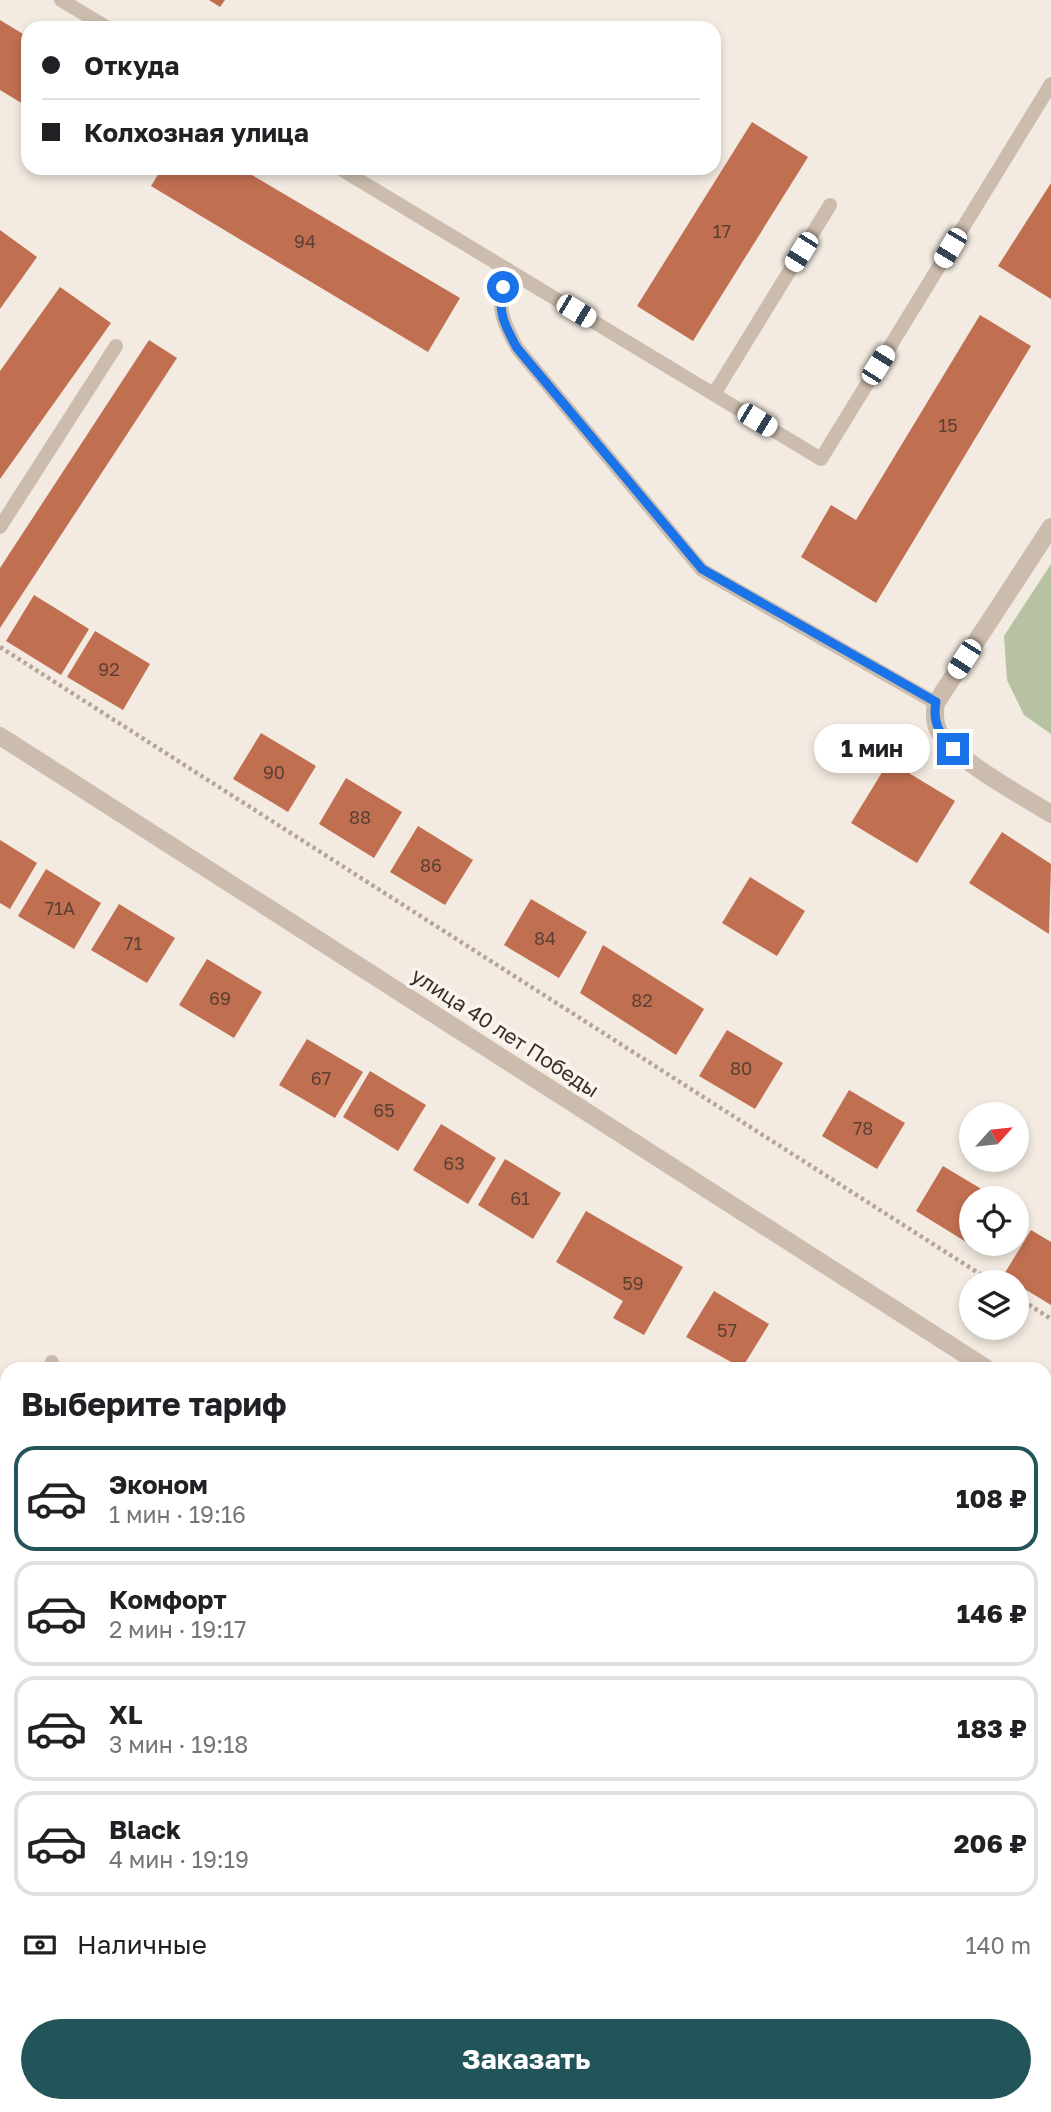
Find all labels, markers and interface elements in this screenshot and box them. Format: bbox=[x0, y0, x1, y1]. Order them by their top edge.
text: Откуда bbox=[84, 50, 179, 81]
text: Колхозная улица bbox=[84, 117, 309, 148]
house number: 17 bbox=[713, 220, 731, 242]
car bbox=[931, 225, 970, 271]
car bbox=[781, 229, 822, 275]
house number: 94 bbox=[294, 230, 316, 252]
route start bbox=[487, 271, 519, 303]
car bbox=[553, 291, 600, 331]
car bbox=[858, 342, 899, 388]
car bbox=[734, 400, 781, 440]
house number: 15 bbox=[938, 414, 958, 436]
car bbox=[944, 636, 985, 682]
house number: 92 bbox=[98, 658, 120, 680]
callout: 1 мин bbox=[813, 724, 928, 774]
route end bbox=[937, 733, 969, 765]
text: 1 мин bbox=[841, 734, 903, 762]
house number: 90 bbox=[263, 761, 285, 783]
house number: 88 bbox=[349, 806, 371, 828]
house number: 86 bbox=[420, 854, 442, 876]
house number: 71А bbox=[45, 897, 75, 919]
house number: 84 bbox=[534, 927, 556, 949]
house number: 71 bbox=[124, 932, 142, 954]
street label: улица 40 лет Победы bbox=[407, 962, 604, 1103]
house number: 69 bbox=[209, 987, 231, 1009]
house number: 82 bbox=[631, 989, 653, 1011]
house number: 80 bbox=[730, 1057, 752, 1079]
house number: 67 bbox=[311, 1067, 331, 1089]
house number: 65 bbox=[373, 1099, 395, 1121]
north arrow bbox=[959, 1102, 1029, 1172]
map controls bbox=[959, 1102, 1029, 1340]
house number: 78 bbox=[853, 1117, 873, 1139]
house number: 63 bbox=[443, 1152, 465, 1174]
button: locate bbox=[959, 1186, 1029, 1256]
house number: 61 bbox=[510, 1187, 530, 1209]
button: layers bbox=[959, 1270, 1029, 1340]
house number: 59 bbox=[622, 1272, 644, 1294]
house number: 57 bbox=[717, 1319, 737, 1341]
text: Выберите тариф bbox=[21, 1385, 287, 1423]
icon: car bbox=[25, 1467, 88, 1530]
text: Эконом bbox=[109, 1469, 208, 1500]
text: 108 ₽ bbox=[956, 1483, 1027, 1514]
text: 1 мин · 19:16 bbox=[109, 1500, 246, 1528]
icon: car bbox=[25, 1582, 88, 1645]
text: Комфорт bbox=[109, 1584, 227, 1615]
text: 146 ₽ bbox=[957, 1598, 1027, 1629]
text: 2 мин · 19:17 bbox=[109, 1615, 246, 1643]
icon: car bbox=[25, 1697, 88, 1760]
text: XL bbox=[109, 1699, 143, 1730]
text: 183 ₽ bbox=[957, 1713, 1027, 1744]
text: 3 мин · 19:18 bbox=[109, 1730, 248, 1758]
icon: car bbox=[25, 1812, 88, 1875]
text: Black bbox=[109, 1814, 181, 1845]
text: 206 ₽ bbox=[954, 1828, 1027, 1859]
text: 4 мин · 19:19 bbox=[109, 1845, 249, 1873]
icon: cash bbox=[21, 1926, 59, 1964]
text: Наличные bbox=[77, 1929, 207, 1960]
text: 140 m bbox=[965, 1931, 1031, 1959]
button: Заказать bbox=[21, 2019, 1031, 2099]

